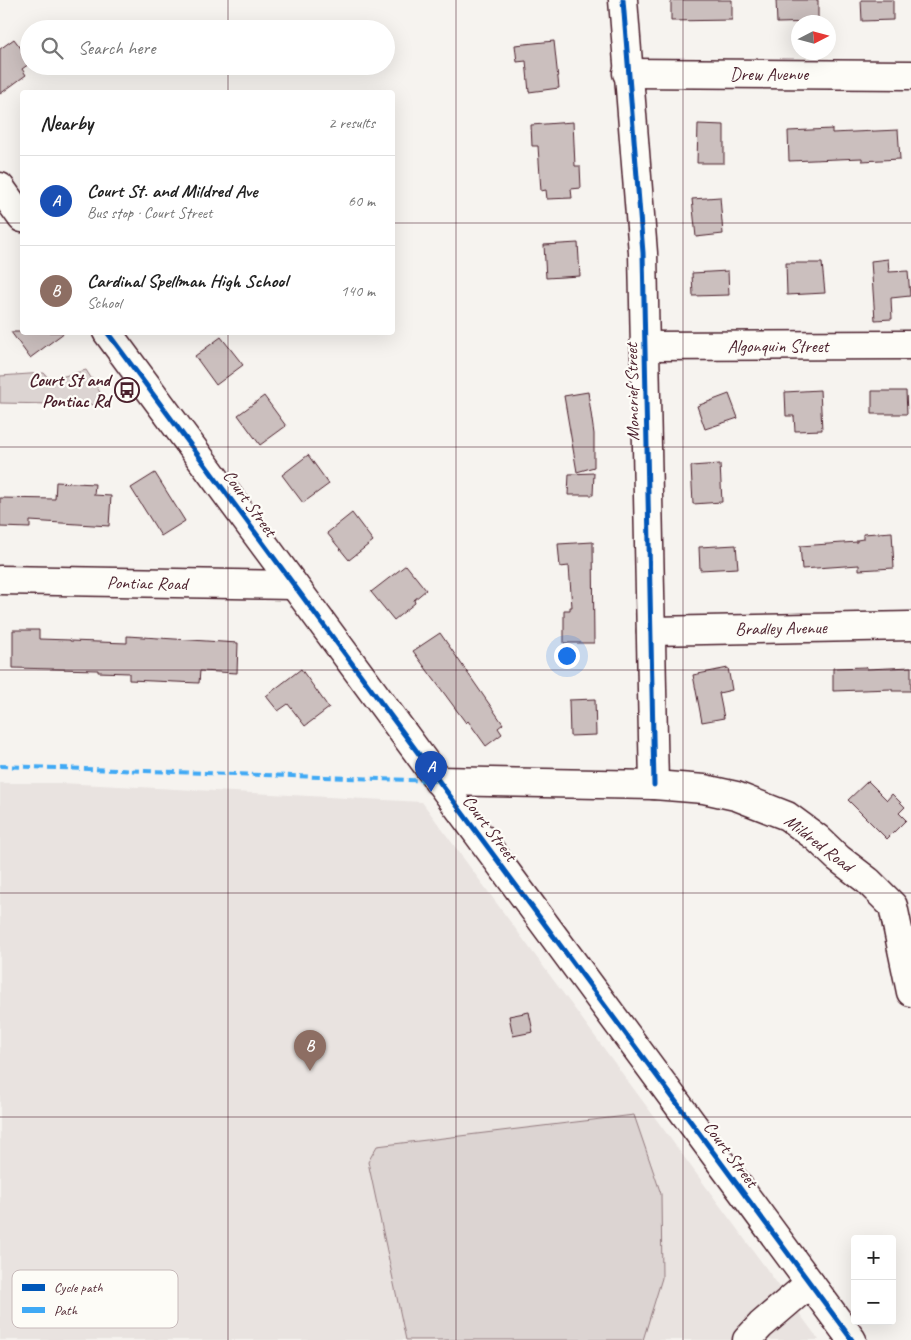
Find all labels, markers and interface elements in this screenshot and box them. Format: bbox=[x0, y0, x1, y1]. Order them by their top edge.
north arrow bbox=[791, 15, 836, 60]
search box bbox=[20, 20, 395, 75]
icon: search bbox=[38, 34, 66, 62]
text: Search here bbox=[78, 36, 155, 60]
street label: Drew Avenue bbox=[730, 63, 809, 85]
text: Nearby bbox=[40, 110, 93, 136]
text: 2 results bbox=[328, 113, 375, 133]
text: Court St. and Mildred Ave bbox=[87, 179, 257, 203]
text: A bbox=[52, 191, 60, 211]
text: 60 m bbox=[348, 191, 375, 211]
text: Bus stop · Court Street bbox=[87, 203, 212, 223]
text: Cardinal Spellman High School bbox=[87, 269, 288, 293]
text: B bbox=[52, 281, 60, 301]
text: 140 m bbox=[341, 281, 375, 301]
text: School bbox=[87, 293, 121, 313]
street label: Algonquin Street bbox=[727, 335, 831, 357]
street label: Moncrief Street bbox=[620, 341, 644, 441]
place label: Court St and Pontiac Rd bbox=[29, 369, 114, 412]
bus stop icon: Court St and Pontiac Rd bbox=[114, 377, 140, 403]
street label: Court Street bbox=[218, 465, 283, 542]
street label: Pontiac Road bbox=[107, 571, 190, 595]
street label: Bradley Avenue bbox=[735, 616, 828, 640]
your location bbox=[554, 643, 580, 669]
pin: A bbox=[415, 751, 447, 792]
street label: Court Street bbox=[458, 791, 523, 867]
street label: Mildred Road bbox=[780, 809, 860, 878]
pin: B bbox=[294, 1030, 326, 1071]
street label: Court Street bbox=[699, 1117, 764, 1193]
map controls bbox=[851, 1235, 896, 1325]
button: + bbox=[851, 1235, 896, 1280]
legend bbox=[12, 1270, 178, 1328]
text: Cycle path bbox=[54, 1279, 103, 1296]
button: − bbox=[851, 1280, 896, 1325]
text: Path bbox=[54, 1302, 78, 1319]

